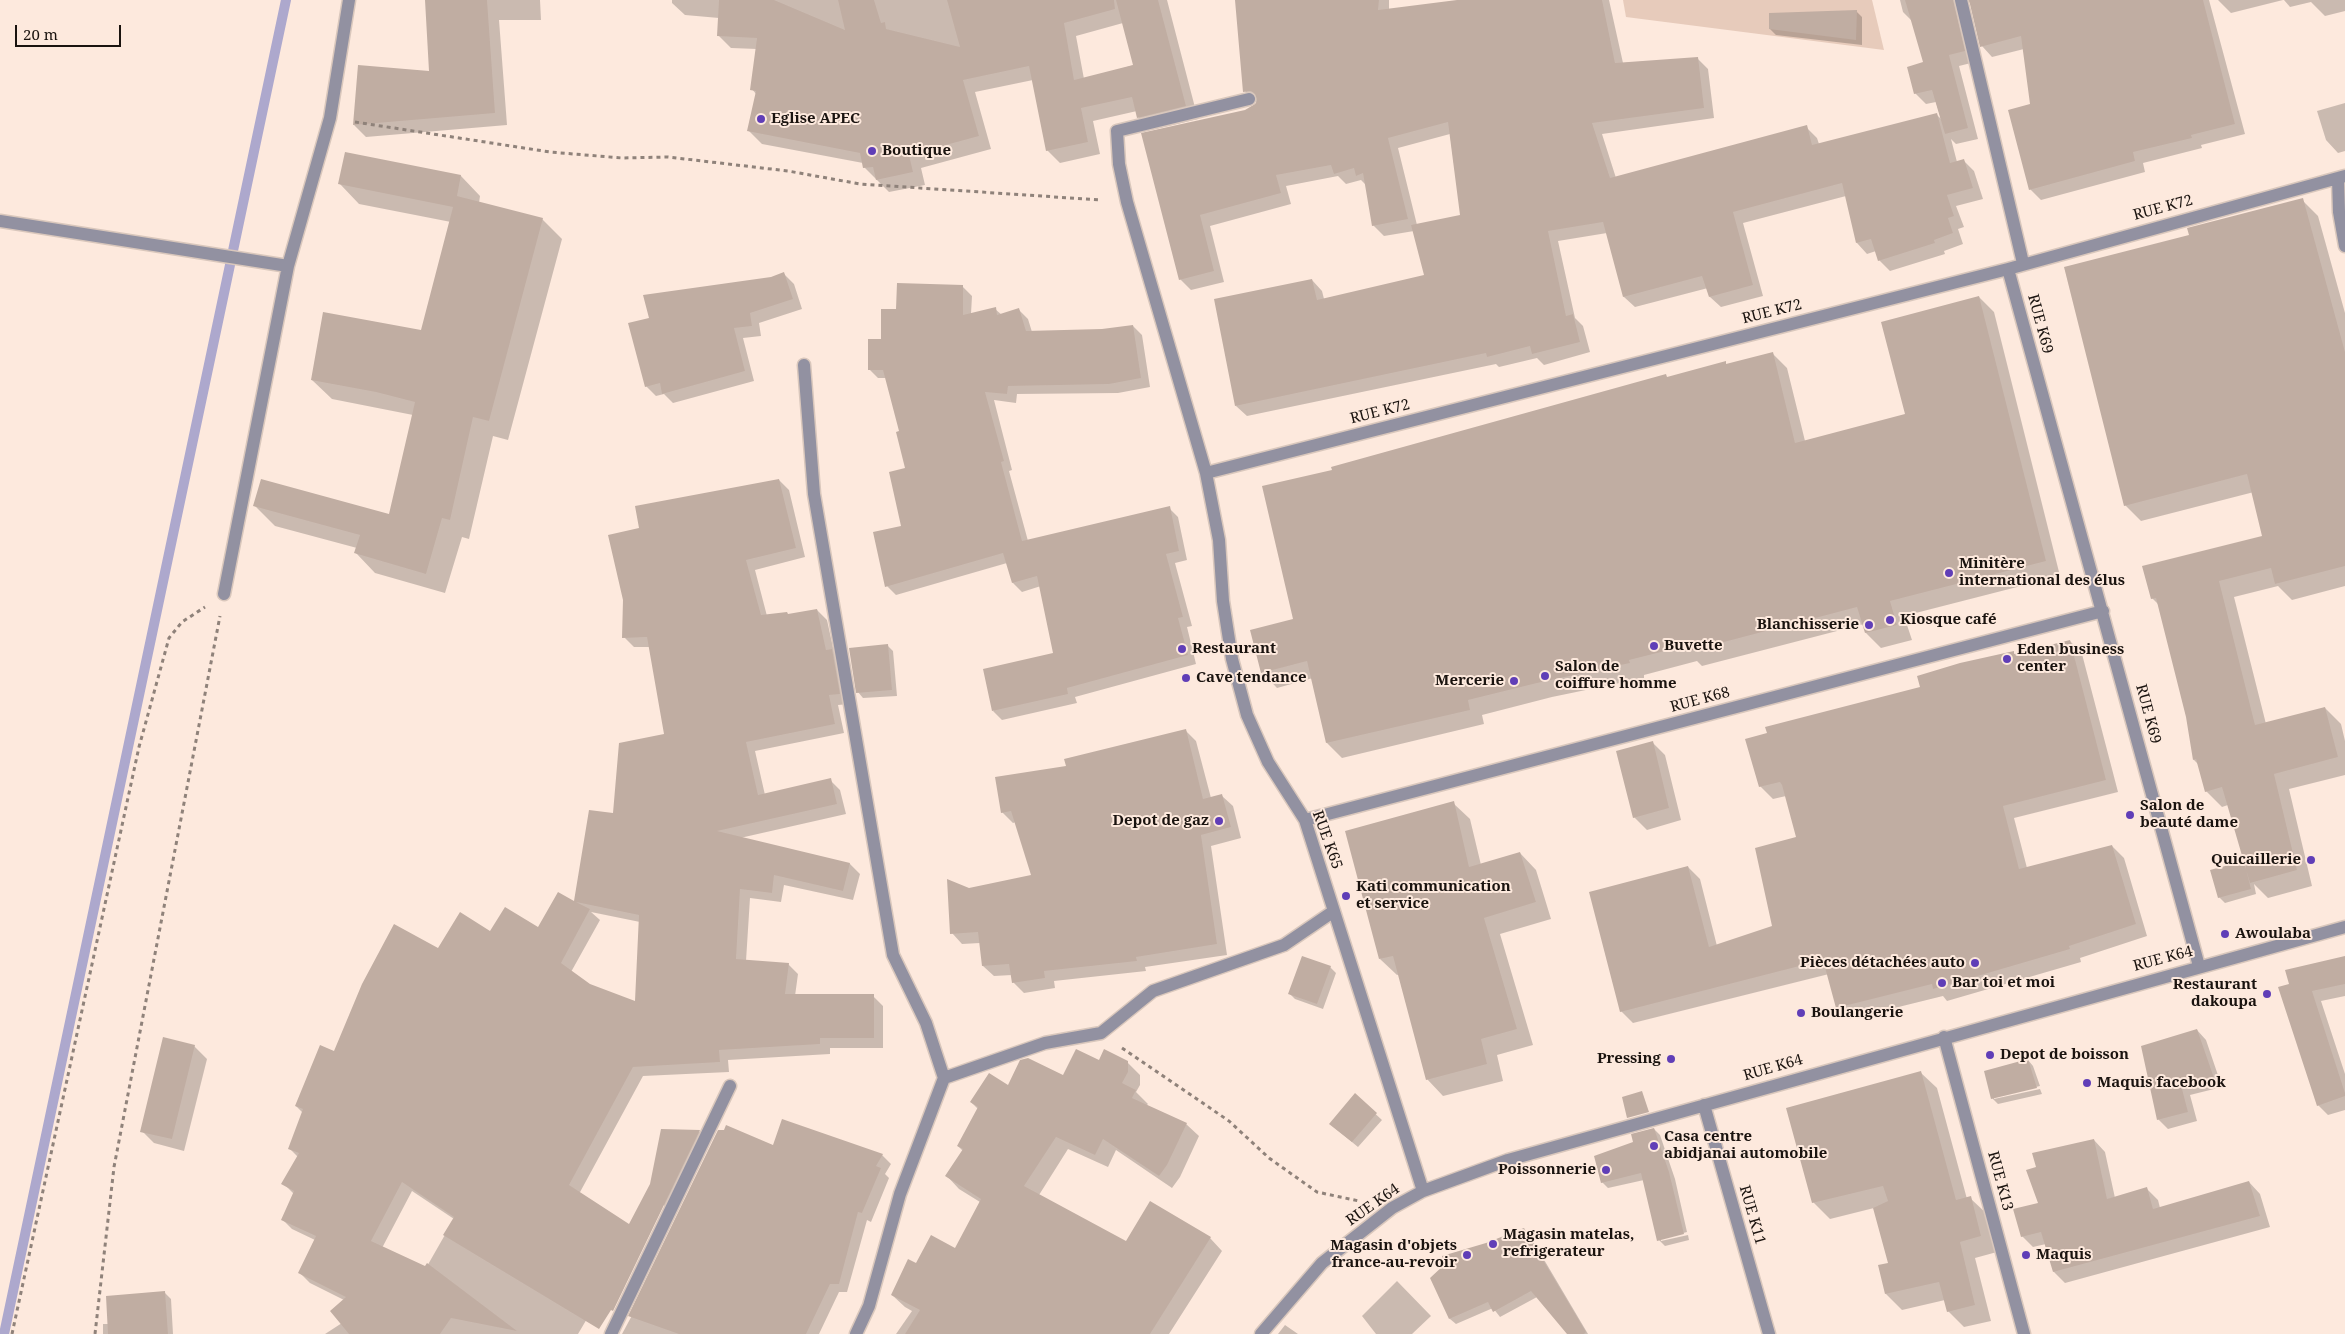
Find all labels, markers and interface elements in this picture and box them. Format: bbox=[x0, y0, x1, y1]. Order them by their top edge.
scale bar bbox=[18, 15, 124, 47]
text: 20 m bbox=[23, 24, 58, 44]
place label: Eglise APEC bbox=[771, 110, 860, 128]
marker: Eglise APEC bbox=[755, 113, 767, 125]
place label: Boutique bbox=[882, 142, 951, 160]
marker: Boutique bbox=[866, 145, 878, 157]
street label: RUE K72 bbox=[2131, 191, 2195, 225]
street label: RUE K69 bbox=[2023, 292, 2057, 356]
street label: RUE K72 bbox=[1740, 296, 1804, 328]
street label: RUE K72 bbox=[1348, 396, 1412, 428]
place label: Minitère international des élus bbox=[1959, 555, 2125, 590]
marker: Minitère international des élus bbox=[1943, 567, 1955, 579]
place label: Kiosque café bbox=[1900, 611, 1997, 629]
marker: Kiosque café bbox=[1884, 614, 1896, 626]
place label: Blanchisserie bbox=[1757, 616, 1859, 634]
marker: Blanchisserie bbox=[1863, 619, 1875, 631]
place label: Buvette bbox=[1664, 637, 1722, 655]
place label: Restaurant bbox=[1192, 640, 1276, 658]
marker: Buvette bbox=[1648, 640, 1660, 652]
place label: Eden business center bbox=[2017, 641, 2124, 676]
marker: Restaurant bbox=[1176, 643, 1188, 655]
marker: Eden business center bbox=[2001, 653, 2013, 665]
place label: Salon de coiffure homme bbox=[1555, 658, 1677, 693]
place label: Cave tendance bbox=[1196, 669, 1306, 687]
marker: Salon de coiffure homme bbox=[1539, 670, 1551, 682]
marker: Cave tendance bbox=[1180, 672, 1192, 684]
place label: Mercerie bbox=[1435, 672, 1504, 690]
marker: Mercerie bbox=[1508, 675, 1520, 687]
street label: RUE K69 bbox=[2131, 682, 2165, 746]
street label: RUE K68 bbox=[1668, 683, 1732, 717]
place label: Salon de beauté dame bbox=[2140, 797, 2238, 832]
street label: RUE K65 bbox=[1308, 808, 1346, 872]
marker: Salon de beauté dame bbox=[2124, 809, 2136, 821]
place label: Depot de gaz bbox=[1113, 812, 1209, 830]
marker: Depot de gaz bbox=[1213, 815, 1225, 827]
place label: Quicaillerie bbox=[2211, 851, 2301, 869]
marker: Quicaillerie bbox=[2305, 854, 2317, 866]
place label: Kati communication et service bbox=[1356, 878, 1511, 913]
marker: Kati communication et service bbox=[1340, 890, 1352, 902]
place label: Awoulaba bbox=[2235, 925, 2311, 943]
marker: Awoulaba bbox=[2219, 928, 2231, 940]
street label: RUE K64 bbox=[2131, 942, 2195, 976]
place label: Pièces détachées auto bbox=[1800, 954, 1965, 972]
marker: Pièces détachées auto bbox=[1969, 957, 1981, 969]
place label: Bar toi et moi bbox=[1952, 974, 2055, 992]
place label: Restaurant dakoupa bbox=[2173, 976, 2257, 1011]
marker: Bar toi et moi bbox=[1936, 977, 1948, 989]
marker: Restaurant dakoupa bbox=[2261, 988, 2273, 1000]
place label: Boulangerie bbox=[1811, 1004, 1903, 1022]
marker: Boulangerie bbox=[1795, 1007, 1807, 1019]
place label: Depot de boisson bbox=[2000, 1046, 2129, 1064]
marker: Depot de boisson bbox=[1984, 1049, 1996, 1061]
place label: Pressing bbox=[1597, 1050, 1661, 1068]
street label: RUE K64 bbox=[1741, 1051, 1805, 1085]
marker: Pressing bbox=[1665, 1053, 1677, 1065]
place label: Maquis facebook bbox=[2097, 1074, 2226, 1092]
marker: Maquis facebook bbox=[2081, 1077, 2093, 1089]
place label: Casa centre abidjanai automobile bbox=[1664, 1128, 1827, 1163]
marker: Casa centre abidjanai automobile bbox=[1648, 1140, 1660, 1152]
street label: RUE K13 bbox=[1983, 1149, 2017, 1213]
place label: Poissonnerie bbox=[1498, 1161, 1596, 1179]
marker: Poissonnerie bbox=[1600, 1164, 1612, 1176]
street label: RUE K64 bbox=[1343, 1180, 1403, 1230]
street label: RUE K11 bbox=[1735, 1183, 1769, 1247]
place label: Magasin matelas, refrigerateur bbox=[1503, 1226, 1634, 1261]
place label: Magasin d'objets france-au-revoir bbox=[1330, 1237, 1457, 1272]
marker: Magasin matelas, refrigerateur bbox=[1487, 1238, 1499, 1250]
place label: Maquis bbox=[2036, 1246, 2091, 1264]
marker: Magasin d'objets france-au-revoir bbox=[1461, 1249, 1473, 1261]
marker: Maquis bbox=[2020, 1249, 2032, 1261]

